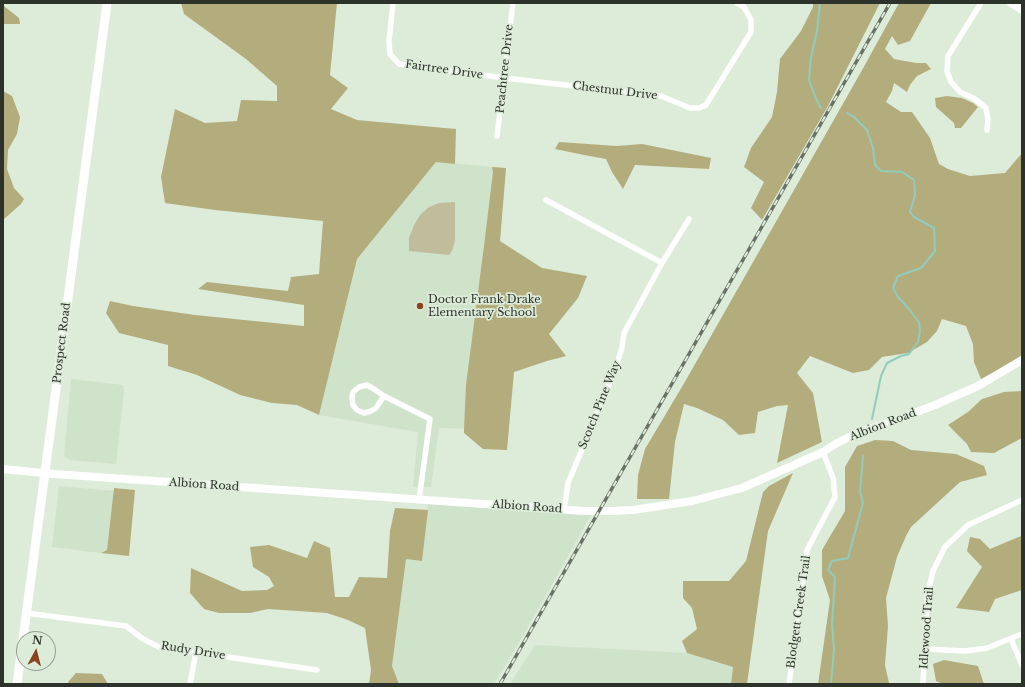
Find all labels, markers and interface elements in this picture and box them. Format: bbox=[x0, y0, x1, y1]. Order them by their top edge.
street label: Peachtree Drive bbox=[494, 24, 516, 114]
street label: Fairtree Drive bbox=[404, 58, 484, 82]
street label: Chestnut Drive bbox=[572, 79, 658, 103]
place label: Doctor Frank Drake Elementary School bbox=[428, 293, 540, 319]
marker: Doctor Frank Drake Elementary School bbox=[415, 301, 425, 311]
street label: Prospect Road bbox=[51, 302, 73, 384]
street label: Scotch Pine Way bbox=[576, 359, 624, 451]
street label: Albion Road bbox=[848, 406, 918, 444]
street label: Albion Road bbox=[169, 476, 239, 494]
street label: Albion Road bbox=[492, 498, 562, 516]
street label: Blodgett Creek Trail bbox=[785, 555, 813, 669]
street label: Idlewood Trail bbox=[918, 586, 936, 670]
north arrow bbox=[16, 631, 56, 671]
text: N bbox=[31, 633, 43, 648]
street label: Rudy Drive bbox=[160, 639, 226, 663]

